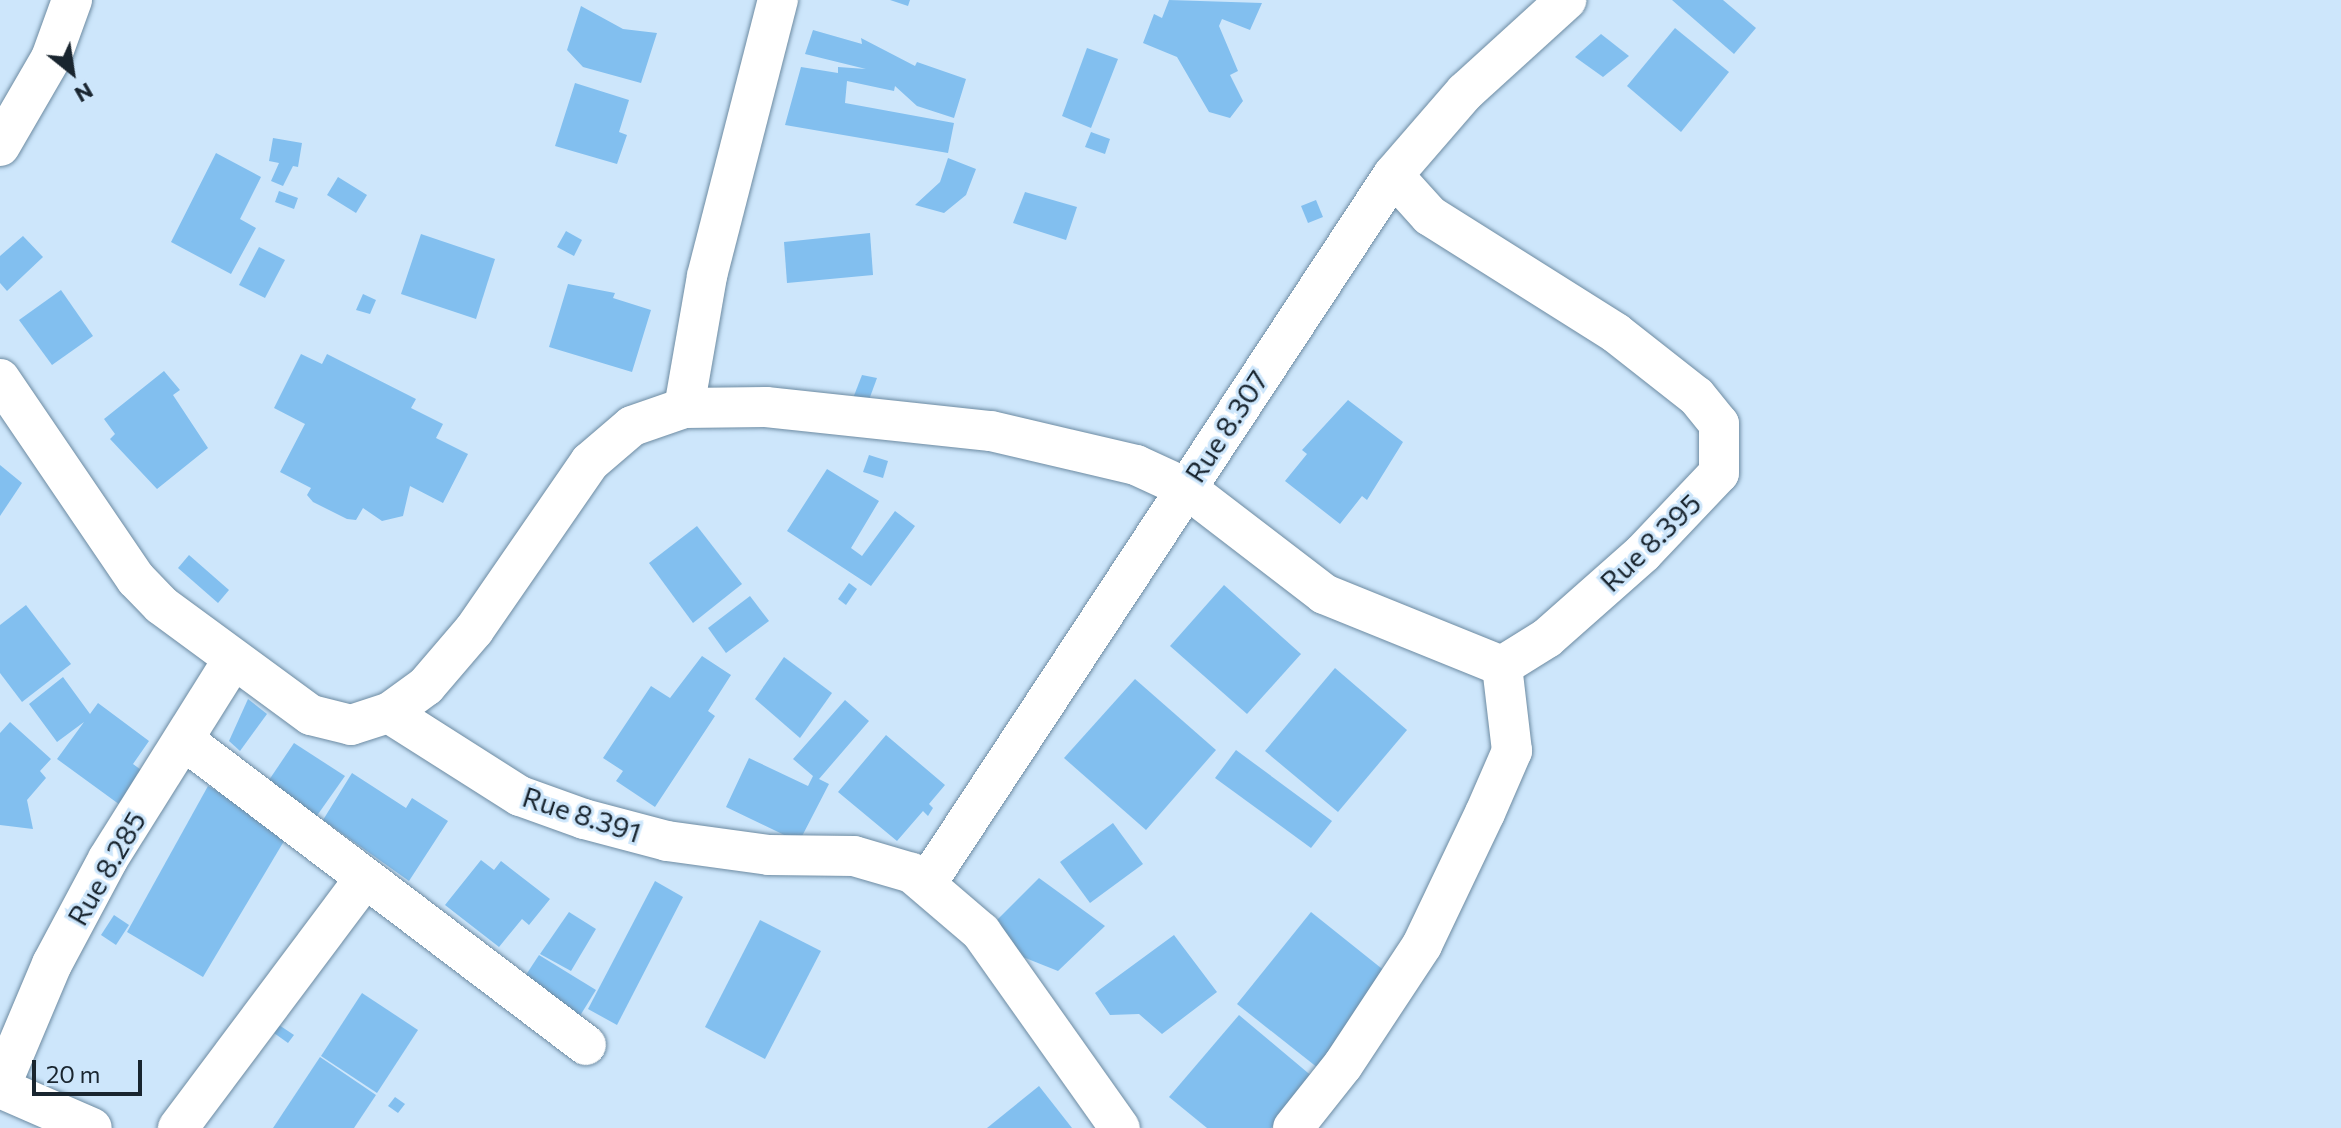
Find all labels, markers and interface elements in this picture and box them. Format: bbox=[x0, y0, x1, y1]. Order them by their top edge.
north arrow bbox=[32, 32, 112, 112]
text: N bbox=[70, 77, 98, 109]
street label: Rue 8.307 bbox=[1177, 364, 1275, 488]
street label: Rue 8.395 bbox=[1593, 486, 1707, 598]
street label: Rue 8.391 bbox=[519, 779, 645, 849]
street label: Rue 8.285 bbox=[60, 805, 152, 931]
scale bar bbox=[36, 1044, 146, 1094]
text: 20 m bbox=[46, 1059, 100, 1088]

